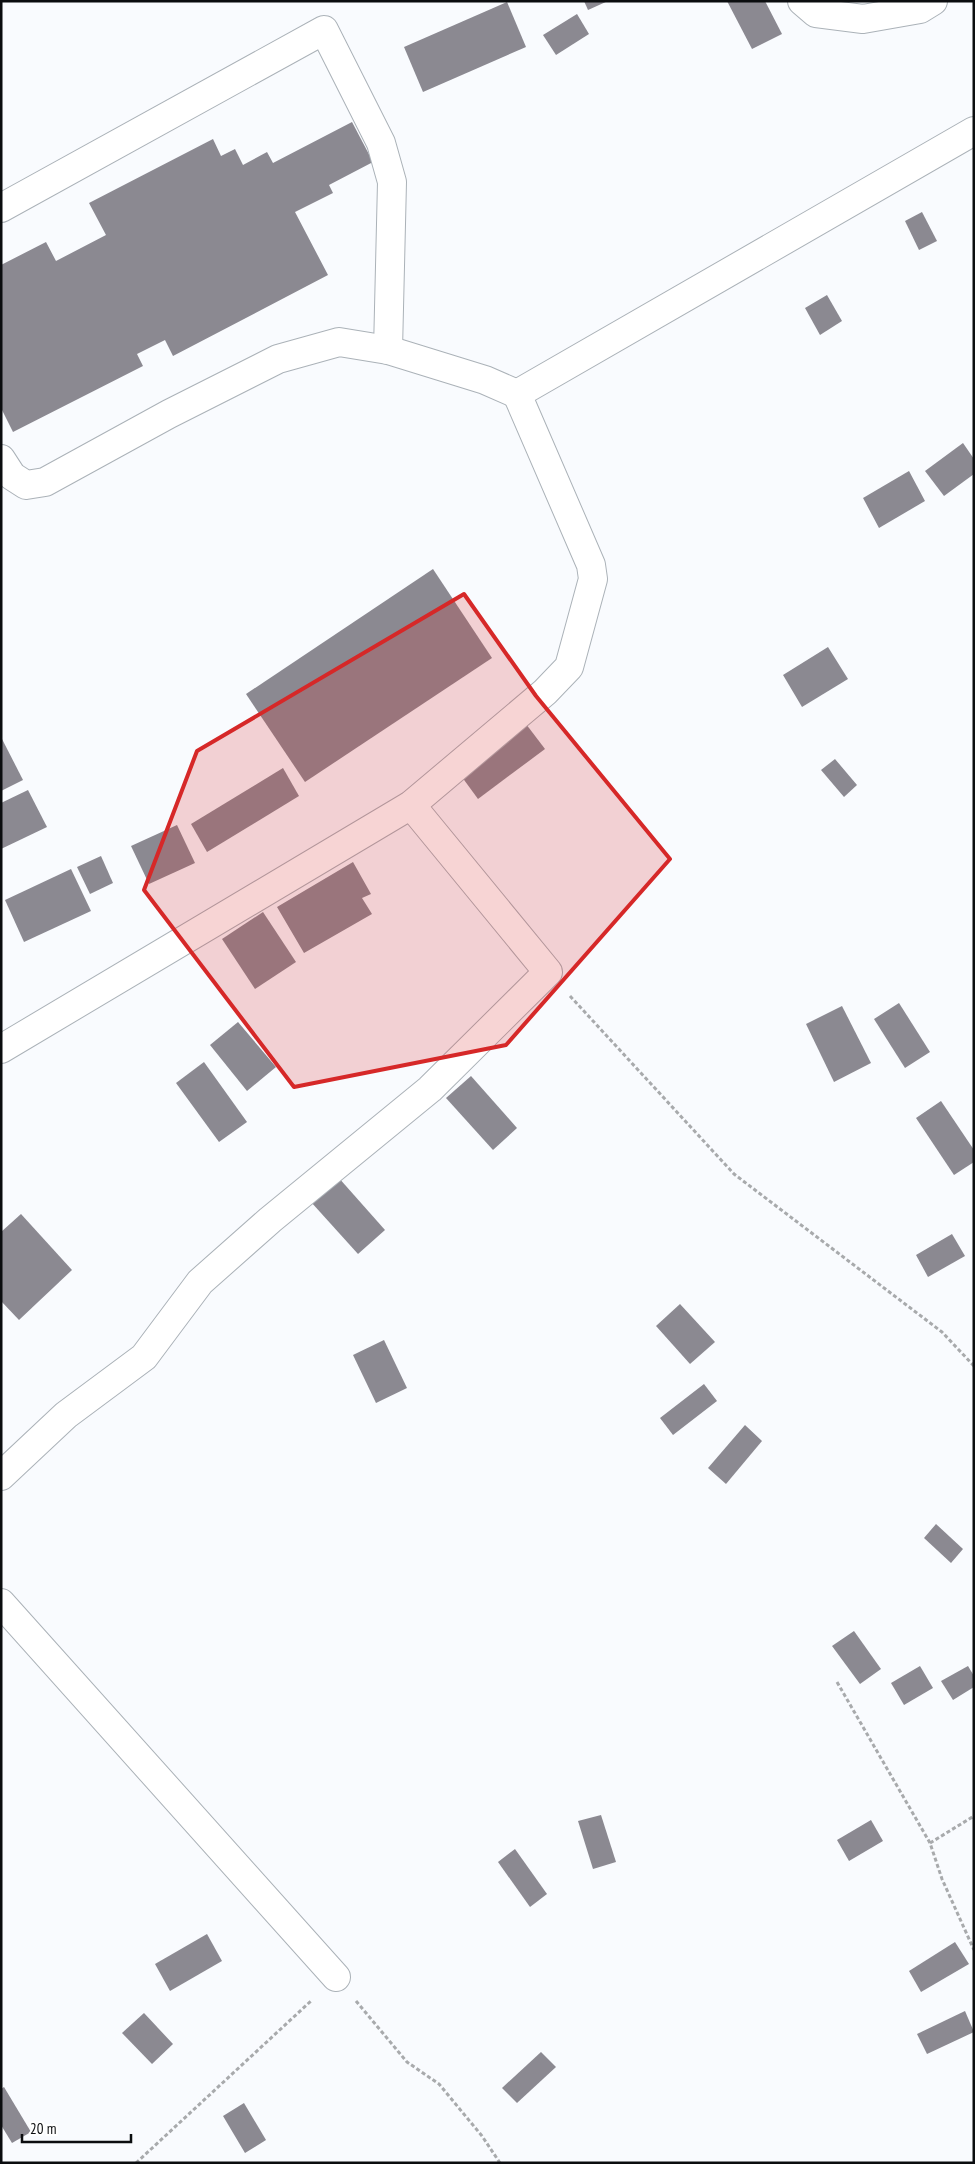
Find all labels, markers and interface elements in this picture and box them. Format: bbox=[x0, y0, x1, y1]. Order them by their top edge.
scale bar bbox=[22, 2112, 131, 2144]
text: 20 m bbox=[30, 2119, 56, 2138]

